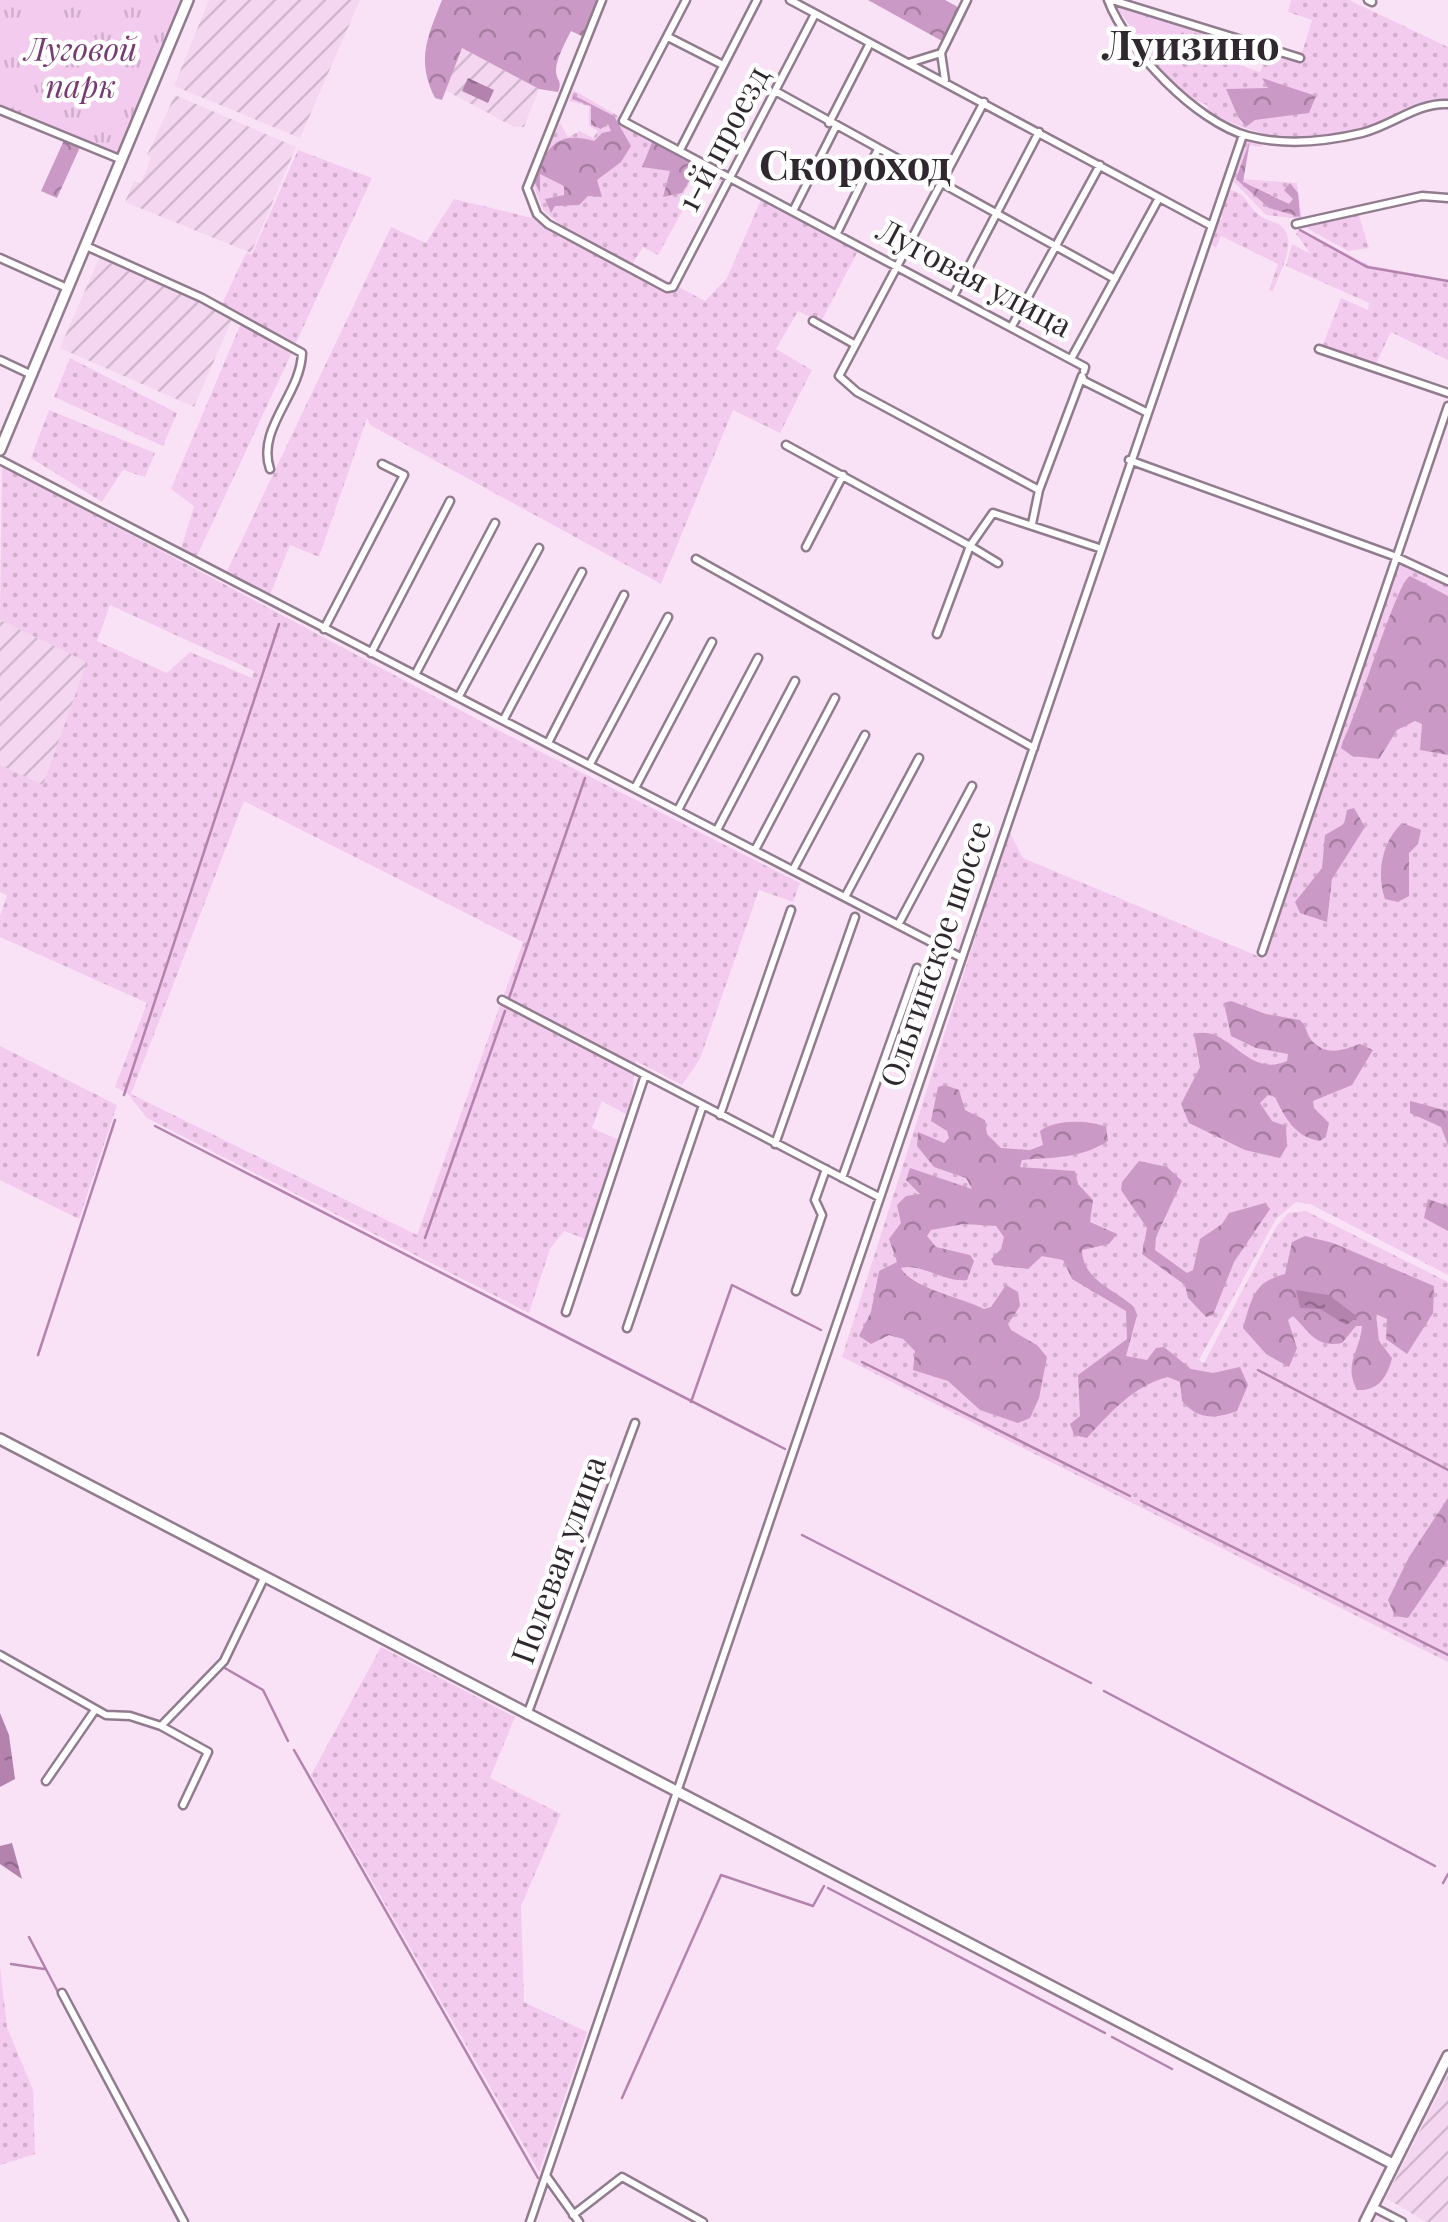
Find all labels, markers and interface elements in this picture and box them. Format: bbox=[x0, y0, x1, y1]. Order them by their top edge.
district label: Луизино bbox=[1101, 15, 1280, 71]
park label: Луговой парк bbox=[22, 26, 138, 106]
street label: 1-й проезд bbox=[664, 57, 777, 218]
district label: Скороход bbox=[759, 135, 951, 191]
street label: Луговая улица bbox=[869, 206, 1080, 345]
street label: Ольгинское шоссе bbox=[868, 814, 999, 1092]
street label: Полевая улица bbox=[499, 1449, 614, 1669]

